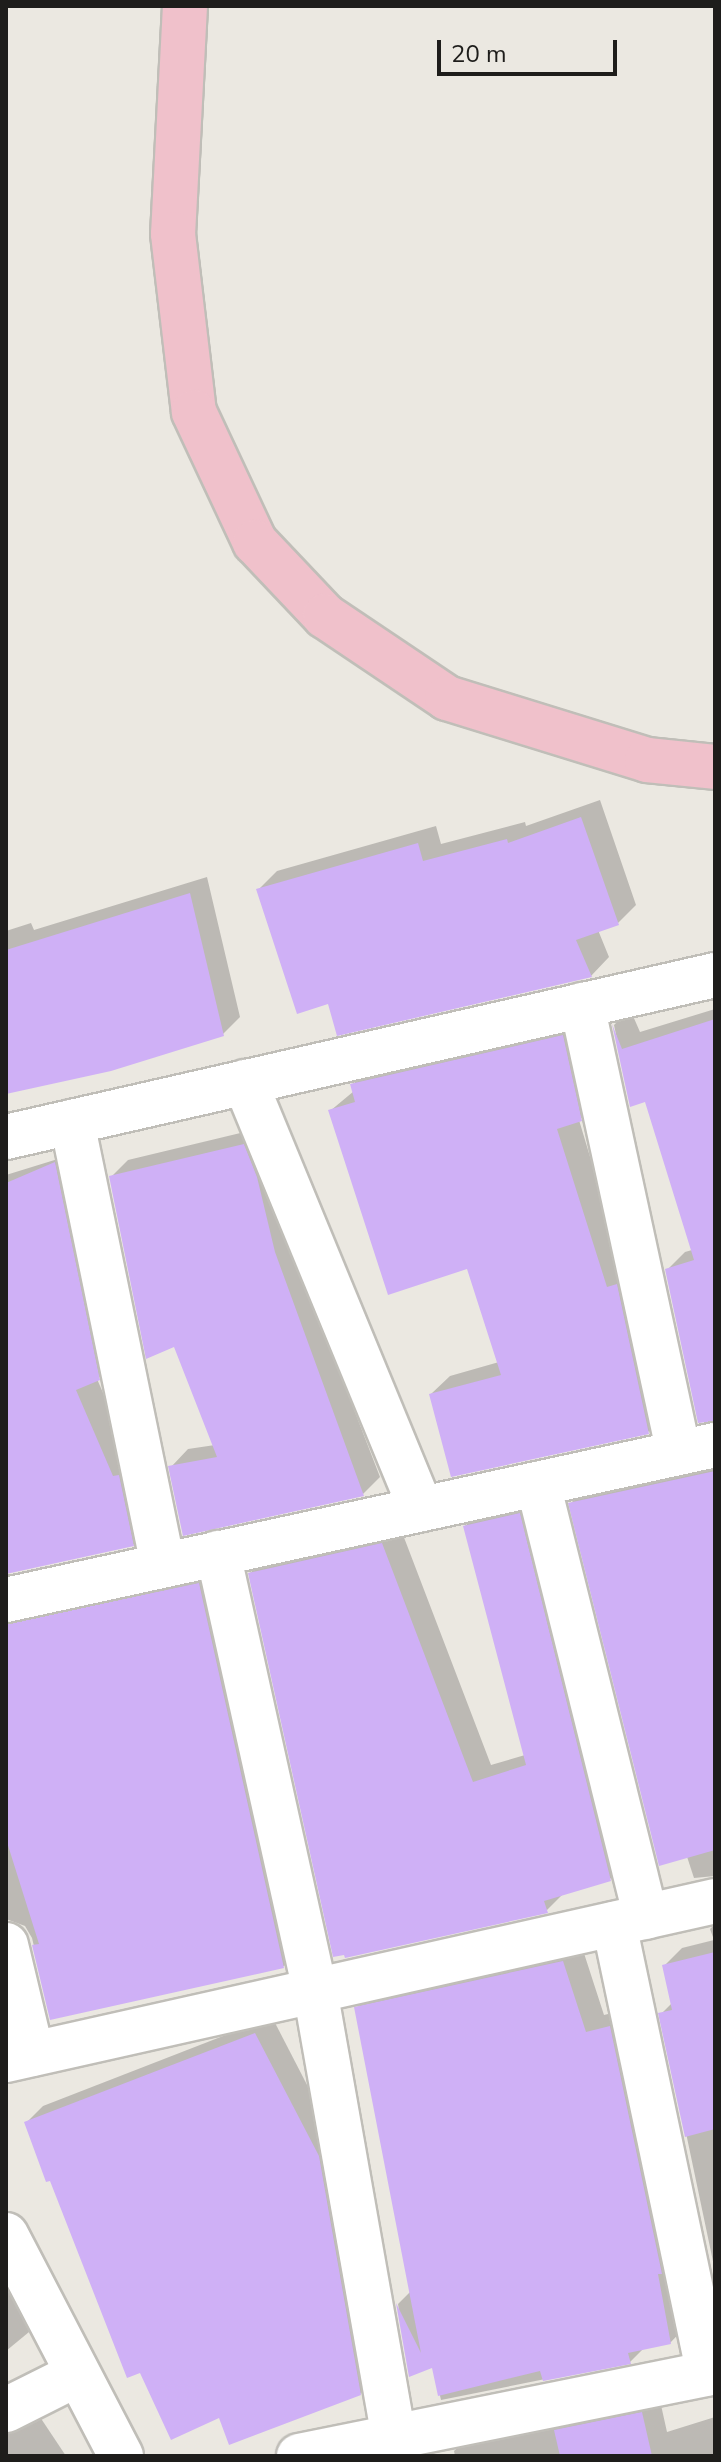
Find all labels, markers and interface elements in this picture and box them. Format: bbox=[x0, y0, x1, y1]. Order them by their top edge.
scale bar bbox=[441, 24, 621, 74]
text: 20 m bbox=[451, 38, 507, 70]

